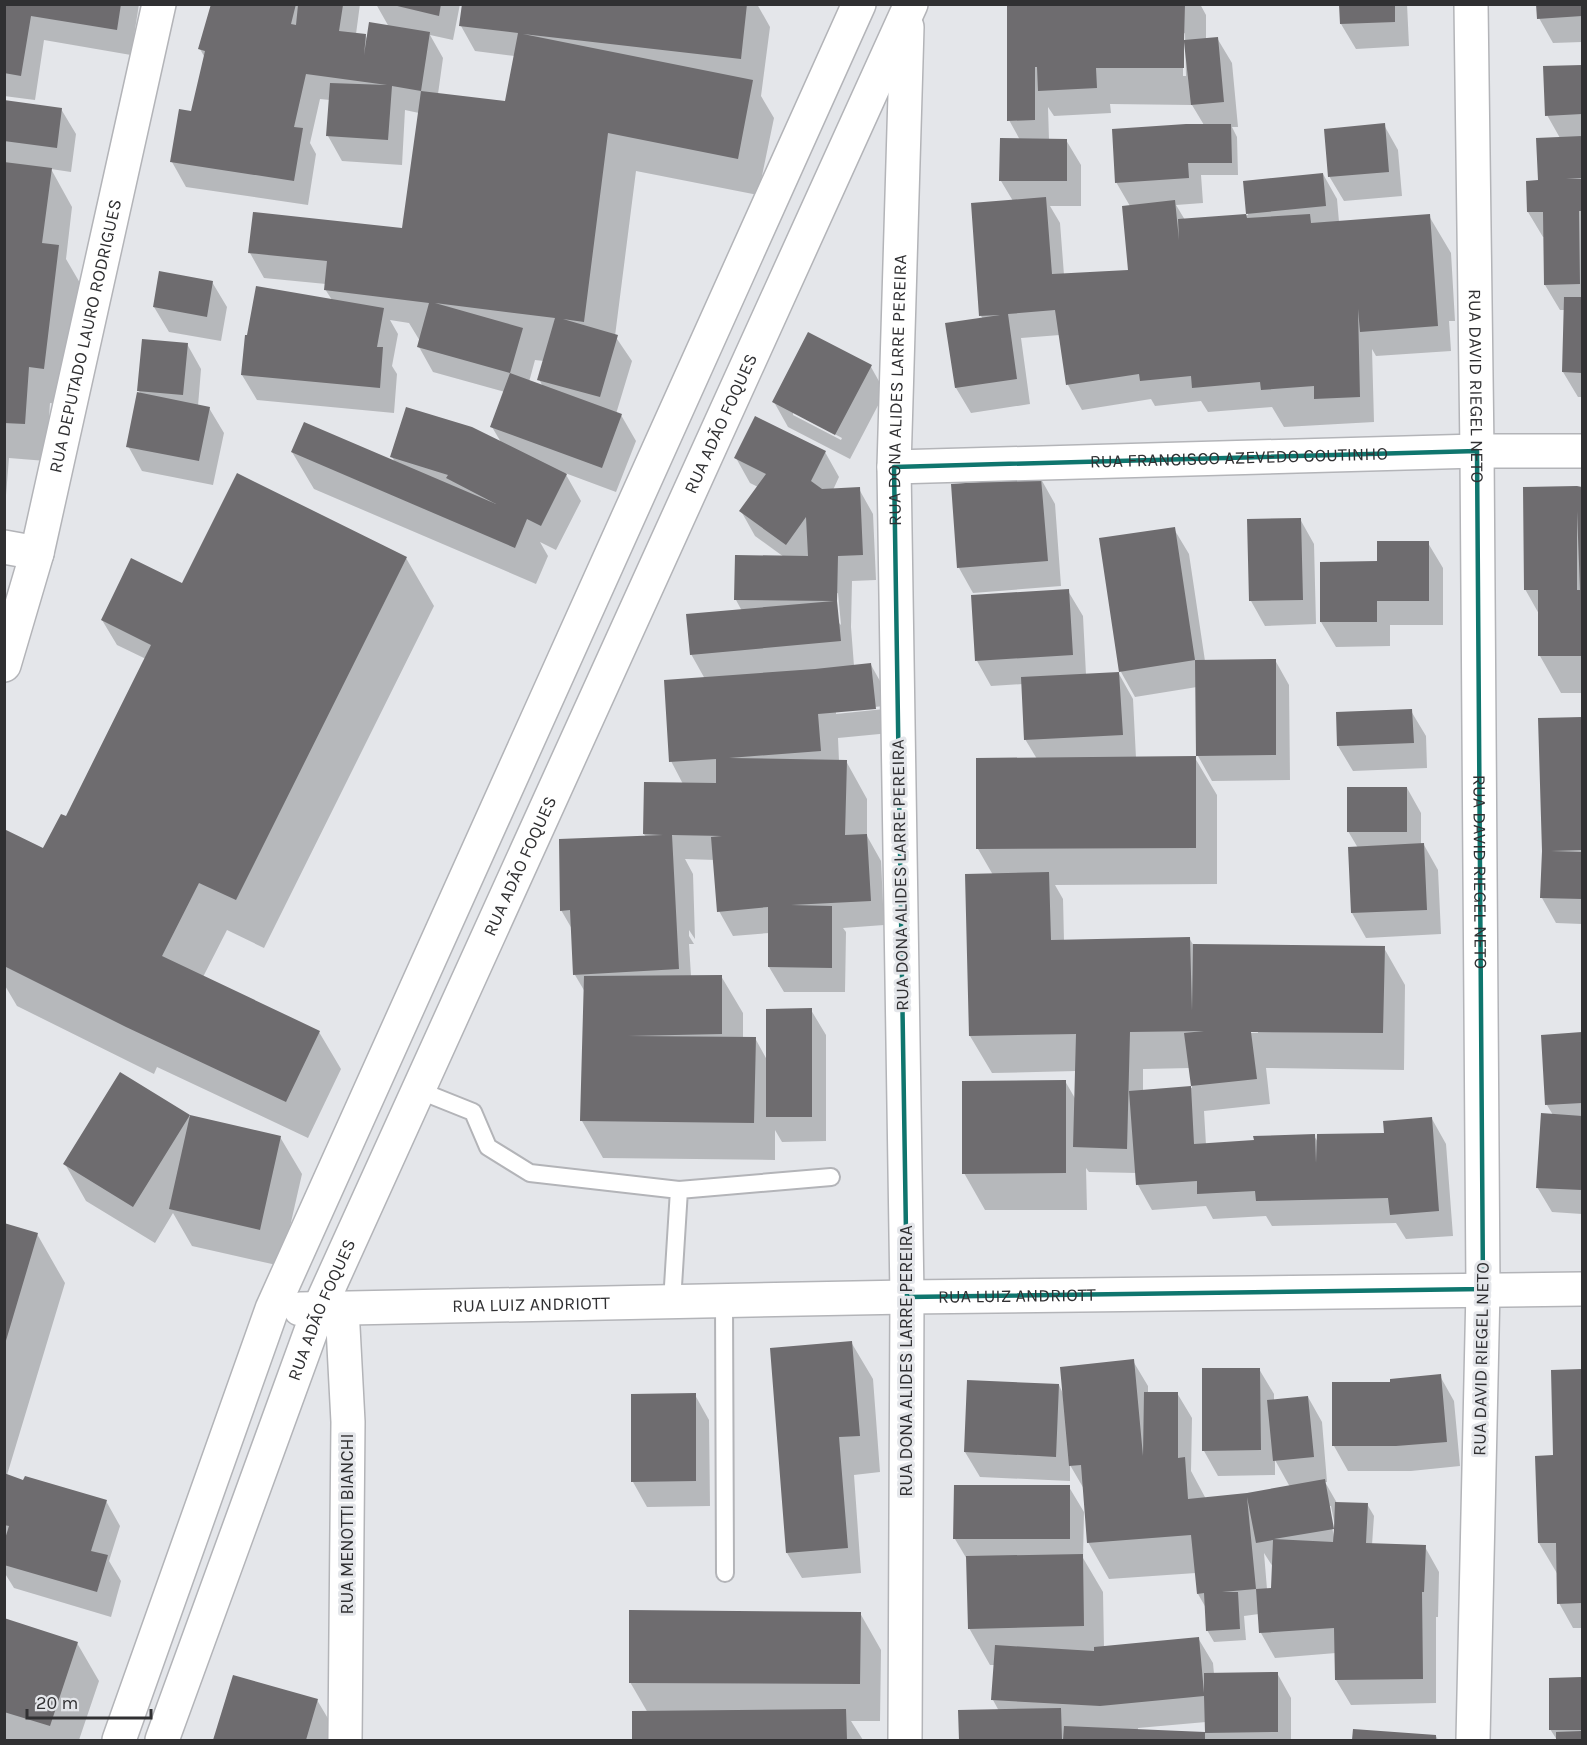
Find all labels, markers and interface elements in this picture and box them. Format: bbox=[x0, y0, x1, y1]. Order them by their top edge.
street label: RUA DEPUTADO LAURO RODRIGUES bbox=[44, 197, 126, 475]
street label: RUA DONA ALIDES LARRE PEREIRA bbox=[883, 254, 911, 526]
street label: RUA DAVID RIEGEL NETO bbox=[1464, 289, 1488, 483]
street label: RUA ADÃO FOQUES bbox=[679, 350, 762, 497]
street label: RUA FRANCISCO AZEVEDO COUTINHO bbox=[1090, 442, 1388, 473]
street label: RUA DONA ALIDES LARRE PEREIRA bbox=[887, 739, 913, 1011]
street label: RUA DAVID RIEGEL NETO bbox=[1468, 775, 1492, 969]
street label: RUA ADÃO FOQUES bbox=[479, 793, 561, 940]
street label: RUA DONA ALIDES LARRE PEREIRA bbox=[895, 1225, 917, 1497]
street label: RUA ADÃO FOQUES bbox=[283, 1235, 360, 1384]
street label: RUA DAVID RIEGEL NETO bbox=[1468, 1262, 1494, 1456]
street label: RUA LUIZ ANDRIOTT bbox=[938, 1284, 1096, 1308]
street label: RUA LUIZ ANDRIOTT bbox=[452, 1292, 610, 1317]
street label: RUA MENOTTI BIANCHI bbox=[336, 1433, 358, 1615]
scale bar bbox=[27, 1682, 152, 1720]
text: 20 m bbox=[36, 1692, 78, 1714]

